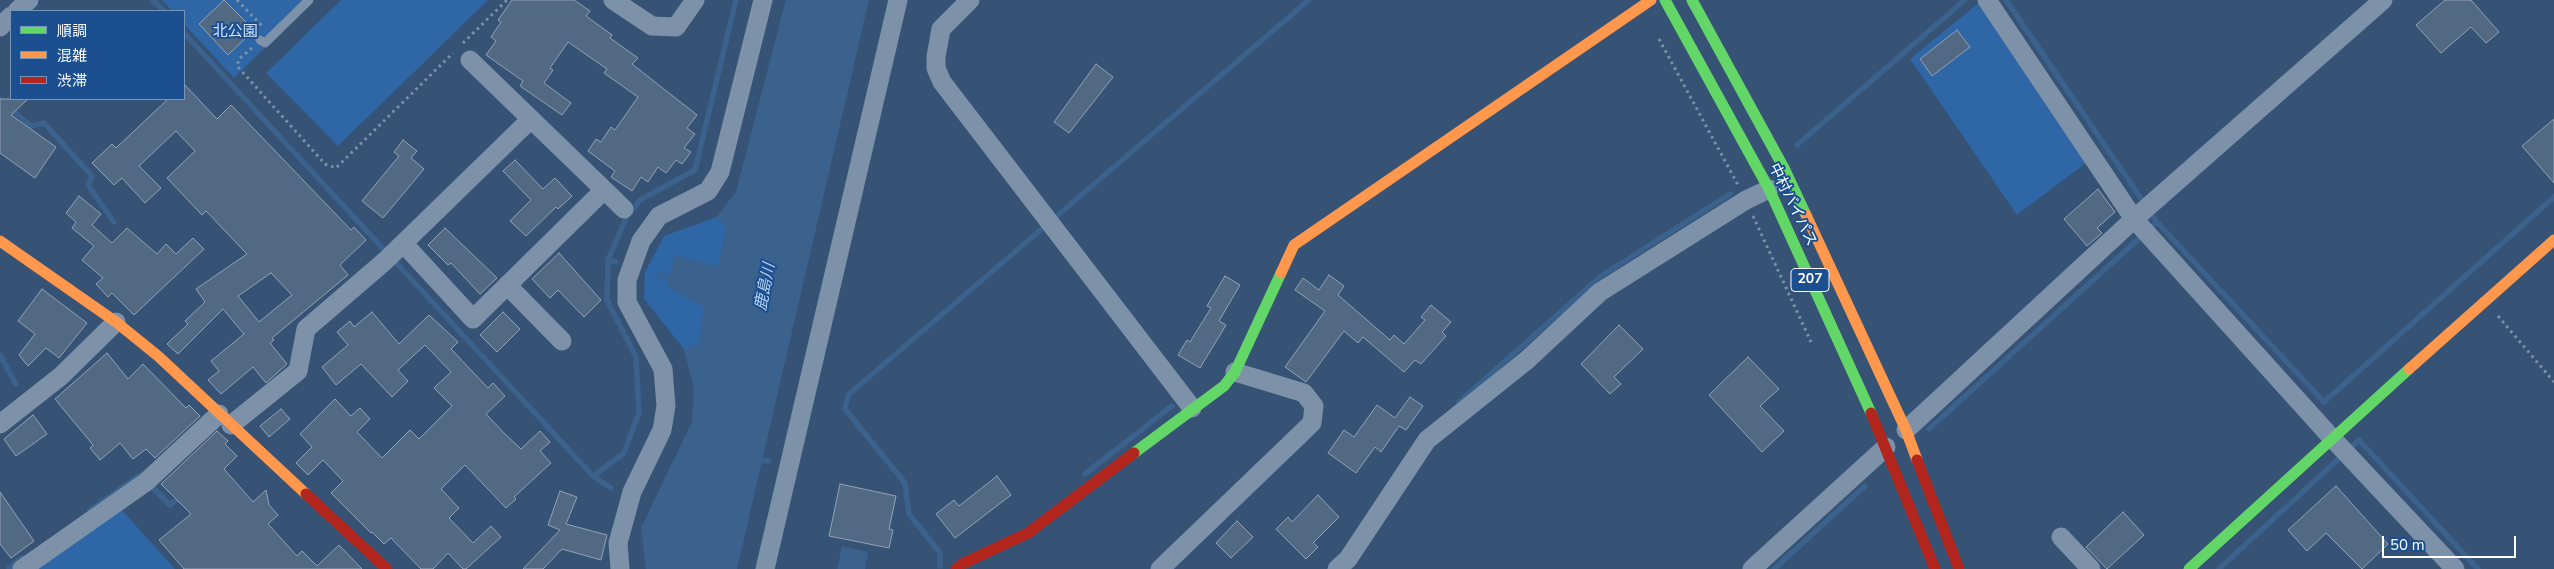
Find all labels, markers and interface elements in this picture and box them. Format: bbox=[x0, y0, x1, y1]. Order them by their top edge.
legend bbox=[10, 10, 185, 100]
text: 順調 bbox=[57, 21, 87, 41]
park label: 北公園 bbox=[213, 23, 257, 41]
text: 混雑 bbox=[57, 46, 87, 66]
text: 渋滞 bbox=[57, 71, 87, 91]
street label: 中村バイパス bbox=[1764, 161, 1820, 249]
water label: 鹿島川 bbox=[752, 262, 780, 312]
road number: 207 bbox=[1791, 268, 1829, 292]
scale bar bbox=[2384, 526, 2518, 558]
text: 50 m bbox=[2390, 535, 2425, 555]

